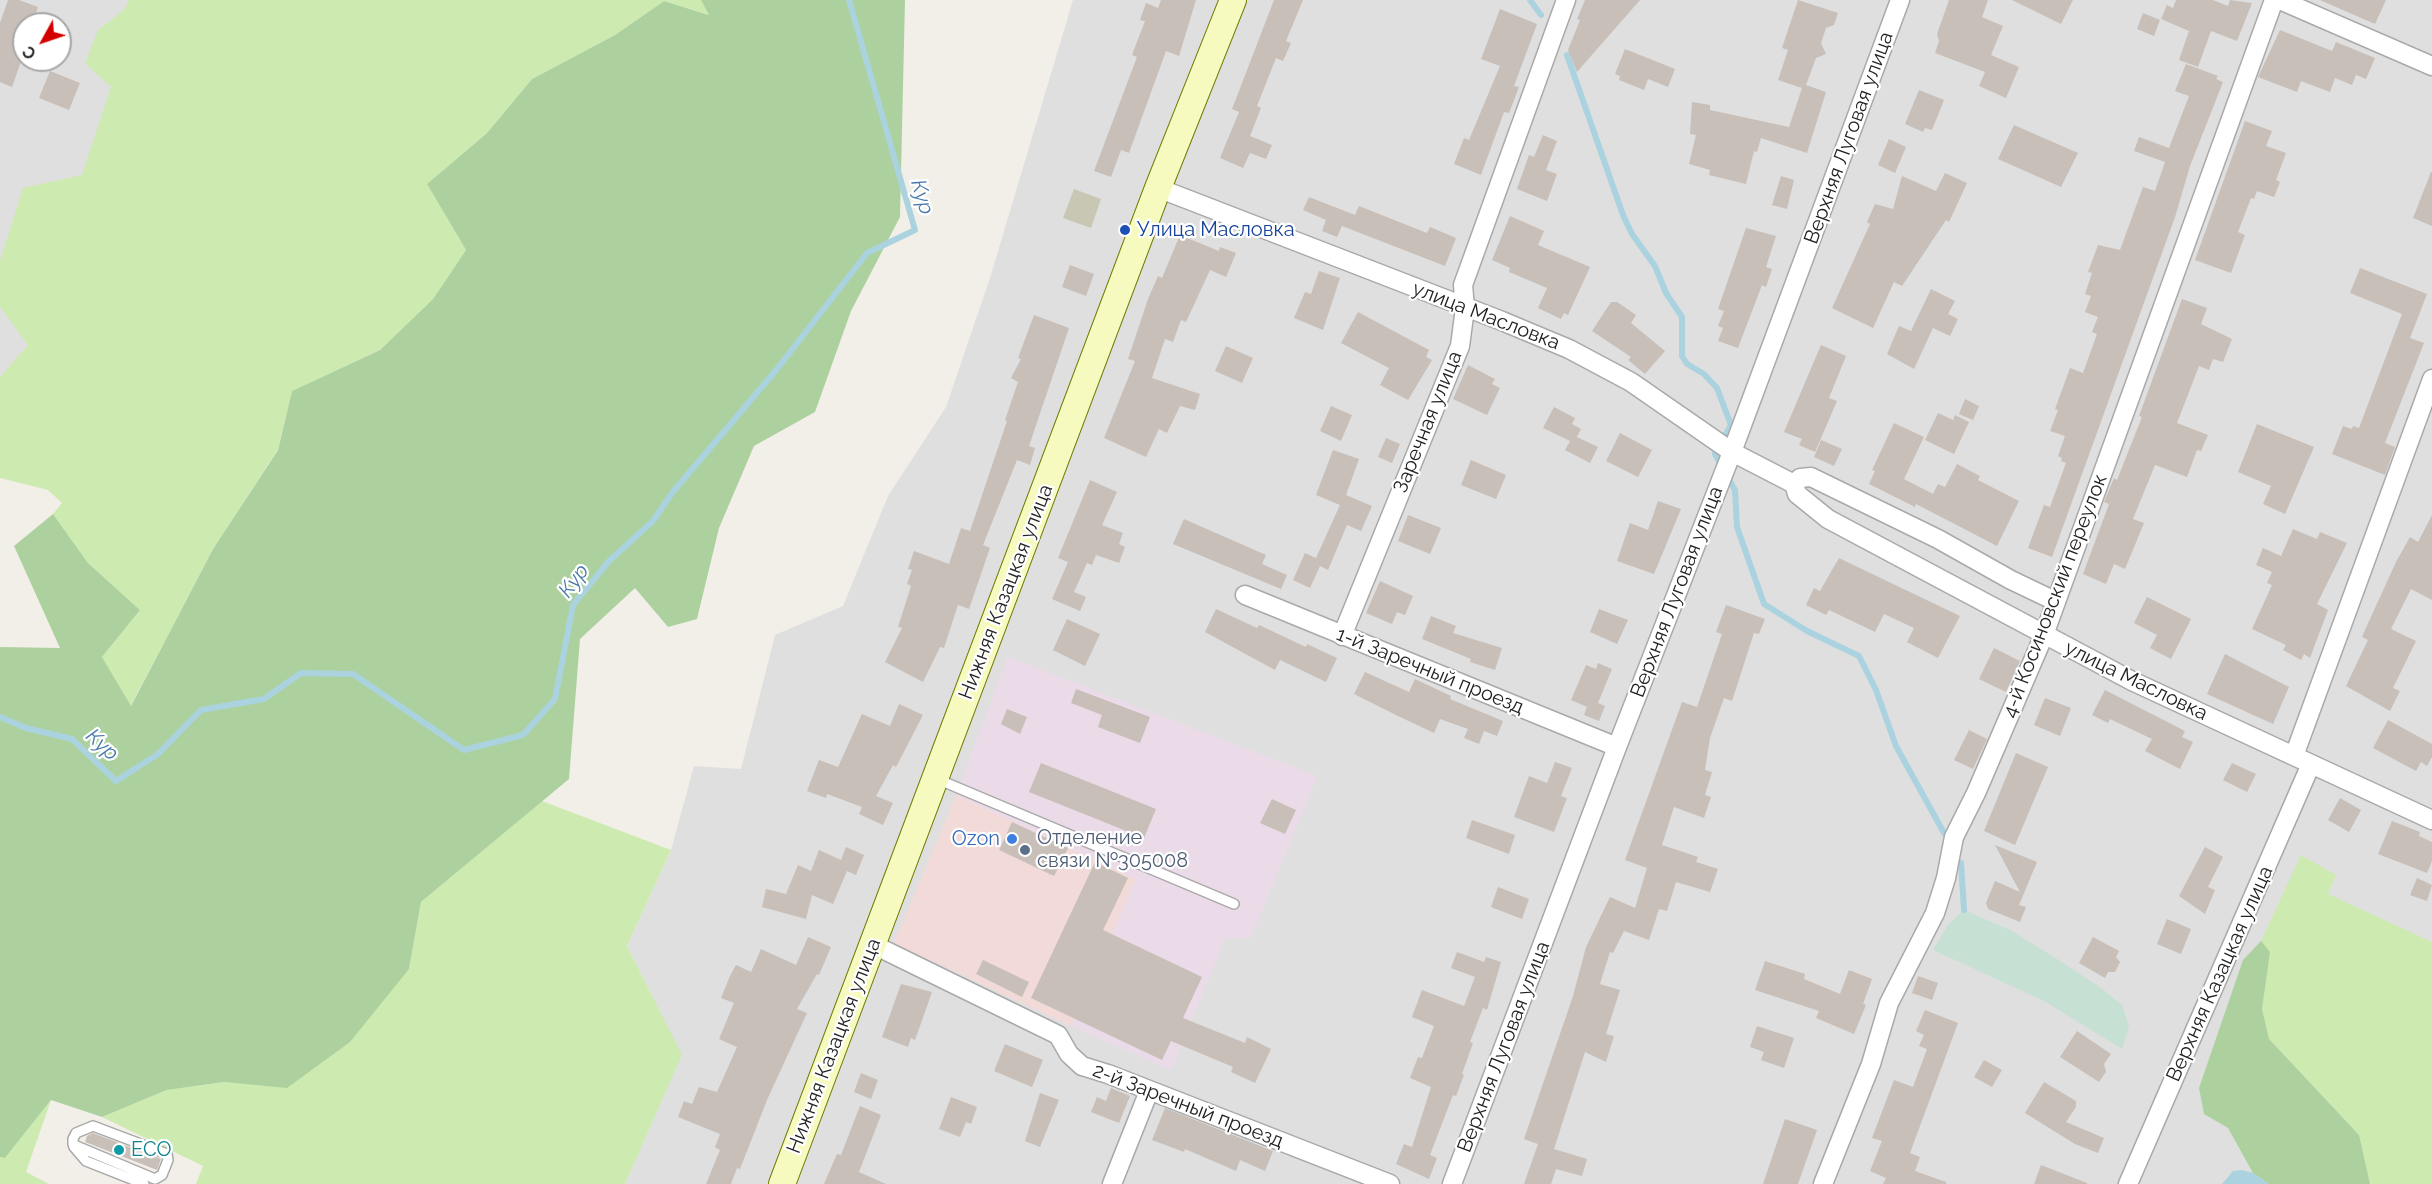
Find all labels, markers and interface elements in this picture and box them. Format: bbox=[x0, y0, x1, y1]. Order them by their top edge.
north arrow bbox=[12, 12, 72, 72]
street label: Верхняя Луговая улица bbox=[1799, 29, 1899, 247]
text: С bbox=[19, 42, 40, 63]
water label: Кур bbox=[905, 177, 939, 217]
place label: Улица Масловка bbox=[1137, 218, 1295, 242]
marker: Улица Масловка bbox=[1118, 223, 1132, 237]
street label: улица Масловка bbox=[1409, 277, 1563, 355]
street label: Заречная улица bbox=[1389, 348, 1467, 496]
street label: 4-й Косиновский переулок bbox=[1997, 471, 2113, 721]
street label: Нижняя Казацкая улица bbox=[954, 481, 1058, 703]
street label: Верхняя Луговая улица bbox=[1626, 483, 1728, 701]
water label: Кур bbox=[553, 559, 595, 603]
street label: 1-й Заречный проезд bbox=[1333, 622, 1527, 720]
street label: улица Масловка bbox=[2061, 636, 2211, 726]
water label: Кур bbox=[80, 724, 124, 766]
place label: Отделение связи №305008 bbox=[1037, 826, 1188, 873]
place label: Ozon bbox=[952, 827, 1000, 851]
marker: Ozon bbox=[1005, 832, 1019, 846]
marker: Отделение связи №305008 bbox=[1018, 843, 1032, 857]
street label: Верхняя Казацкая улица bbox=[2162, 862, 2278, 1086]
street label: Нижняя Казацкая улица bbox=[782, 935, 886, 1157]
street label: Верхняя Луговая улица bbox=[1453, 938, 1555, 1156]
street label: 2-й Заречный проезд bbox=[1089, 1059, 1287, 1153]
place label: ECO bbox=[131, 1138, 171, 1162]
marker: ECO bbox=[112, 1143, 126, 1157]

